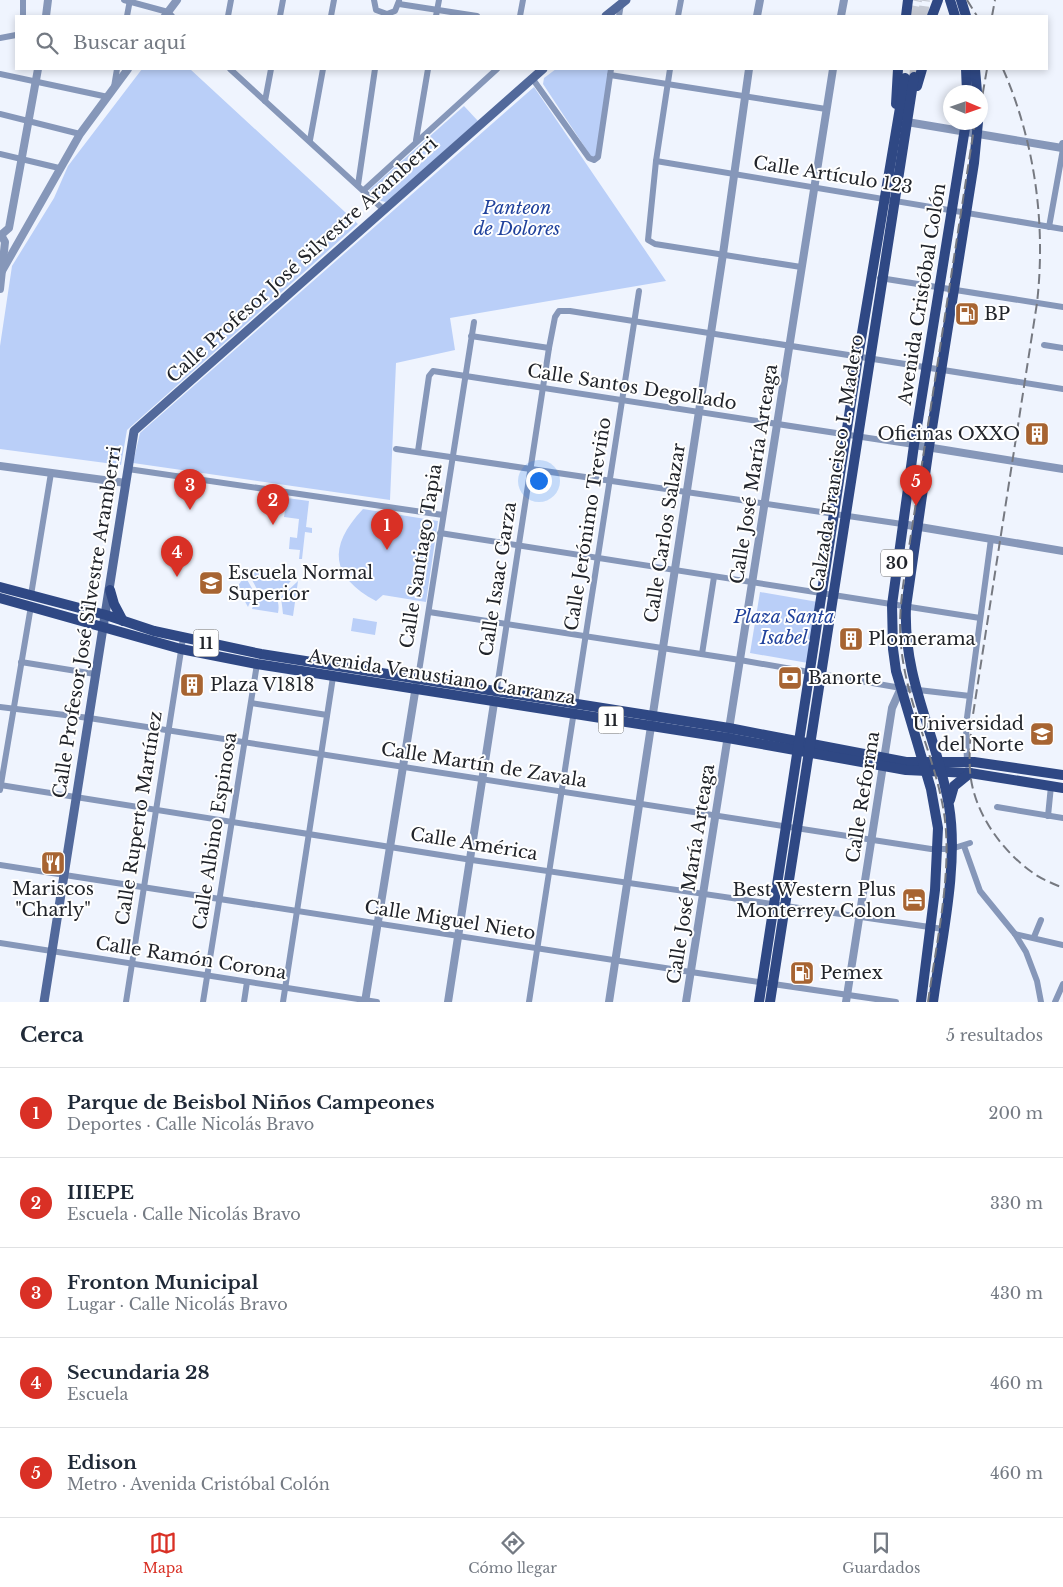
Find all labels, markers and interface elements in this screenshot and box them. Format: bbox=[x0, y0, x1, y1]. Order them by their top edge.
search box bbox=[15, 15, 1048, 70]
icon: search bbox=[33, 29, 61, 57]
text: Buscar aquí bbox=[73, 31, 186, 54]
north arrow bbox=[943, 85, 988, 130]
street label: Calle Profesor José Silvestre Aramberri bbox=[162, 133, 442, 387]
street label: Calle Artículo 123 bbox=[752, 152, 914, 198]
street label: Avenida Cristóbal Colón bbox=[893, 182, 950, 407]
park label: Panteon de Dolores bbox=[474, 197, 560, 240]
fuel station icon: BP bbox=[954, 301, 980, 327]
place label: BP bbox=[984, 303, 1010, 325]
street label: Calzada Francisco I. Madero bbox=[806, 333, 868, 593]
street label: Calle Santos Degollado bbox=[526, 360, 738, 414]
street label: Calle José María Arteaga bbox=[726, 362, 782, 586]
street label: Calle Jerónimo Treviño bbox=[560, 416, 616, 632]
building icon: Oficinas OXXO bbox=[1024, 421, 1050, 447]
place label: Oficinas OXXO bbox=[878, 423, 1020, 445]
street label: Calle Carlos Salazar bbox=[640, 441, 690, 624]
street label: Calle Profesor José Silvestre Aramberri bbox=[48, 444, 126, 800]
street label: Calle Santiago Tapia bbox=[396, 462, 446, 650]
pin: 5 bbox=[900, 465, 932, 506]
your location bbox=[526, 468, 552, 494]
pin: 3 bbox=[174, 469, 206, 510]
pin: 2 bbox=[257, 484, 289, 525]
street label: Calle Isaac Garza bbox=[475, 500, 521, 658]
pin: 1 bbox=[371, 509, 403, 550]
pin: 4 bbox=[161, 536, 193, 577]
road number: 30 bbox=[881, 550, 913, 576]
place label: Escuela Normal Superior bbox=[228, 562, 373, 605]
school or university icon: Escuela Normal Superior bbox=[198, 570, 224, 596]
park label: Plaza Santa Isabel bbox=[733, 606, 834, 649]
building icon: Plomerama bbox=[838, 626, 864, 652]
place label: Plomerama bbox=[868, 628, 975, 650]
road number: 11 bbox=[194, 630, 218, 656]
street label: Avenida Venustiano Carranza bbox=[306, 645, 577, 709]
bank icon: Banorte bbox=[777, 665, 803, 691]
place label: Banorte bbox=[808, 667, 882, 689]
building icon: Plaza V1818 bbox=[179, 672, 205, 698]
place label: Plaza V1818 bbox=[210, 674, 314, 696]
road number: 11 bbox=[598, 706, 624, 734]
street label: Calle Ruperto Martínez bbox=[111, 709, 167, 927]
place label: Universidad del Norte bbox=[913, 713, 1024, 756]
school or university icon: Universidad del Norte bbox=[1029, 721, 1055, 747]
street label: Calle Reforma bbox=[842, 730, 884, 864]
street label: Calle Albino Espinosa bbox=[189, 731, 241, 931]
street label: Calle Martín de Zavala bbox=[380, 738, 588, 792]
street label: Calle José María Arteaga bbox=[663, 762, 719, 986]
street label: Calle América bbox=[409, 823, 539, 865]
restaurant icon: Mariscos "Charly" bbox=[40, 850, 66, 876]
place label: Mariscos "Charly" bbox=[12, 878, 94, 921]
place label: Best Western Plus Monterrey Colon bbox=[732, 879, 896, 922]
hotel icon: Best Western Plus Monterrey Colon bbox=[901, 887, 927, 913]
street label: Calle Miguel Nieto bbox=[363, 896, 537, 944]
street label: Calle Ramón Corona bbox=[94, 932, 288, 984]
fuel station icon: Pemex bbox=[789, 960, 815, 986]
place label: Pemex bbox=[820, 962, 883, 984]
text: Cerca bbox=[20, 1022, 84, 1048]
text: 5 resultados bbox=[946, 1025, 1043, 1045]
text: Parque de Beisbol Niños Campeones bbox=[67, 1091, 435, 1114]
text: 1 bbox=[33, 1103, 39, 1123]
text: 200 m bbox=[989, 1103, 1043, 1123]
text: Deportes · Calle Nicolás Bravo bbox=[67, 1114, 314, 1134]
text: IIIEPE bbox=[67, 1181, 134, 1204]
text: 2 bbox=[31, 1193, 41, 1213]
text: 330 m bbox=[990, 1193, 1043, 1213]
text: Escuela · Calle Nicolás Bravo bbox=[67, 1204, 301, 1224]
text: Fronton Municipal bbox=[67, 1271, 258, 1294]
text: 3 bbox=[31, 1283, 41, 1303]
text: 430 m bbox=[991, 1283, 1043, 1303]
text: Lugar · Calle Nicolás Bravo bbox=[67, 1294, 288, 1314]
text: Secundaria 28 bbox=[67, 1361, 210, 1384]
text: 4 bbox=[31, 1373, 41, 1393]
text: 460 m bbox=[990, 1373, 1043, 1393]
text: Escuela bbox=[67, 1384, 128, 1404]
text: Edison bbox=[67, 1451, 137, 1474]
text: 5 bbox=[31, 1463, 41, 1483]
text: 460 m bbox=[990, 1463, 1043, 1483]
text: Metro · Avenida Cristóbal Colón bbox=[67, 1474, 330, 1494]
tab: Mapa bbox=[143, 1529, 183, 1577]
tab: Cómo llegar bbox=[468, 1529, 557, 1577]
tab: Guardados bbox=[842, 1529, 920, 1577]

